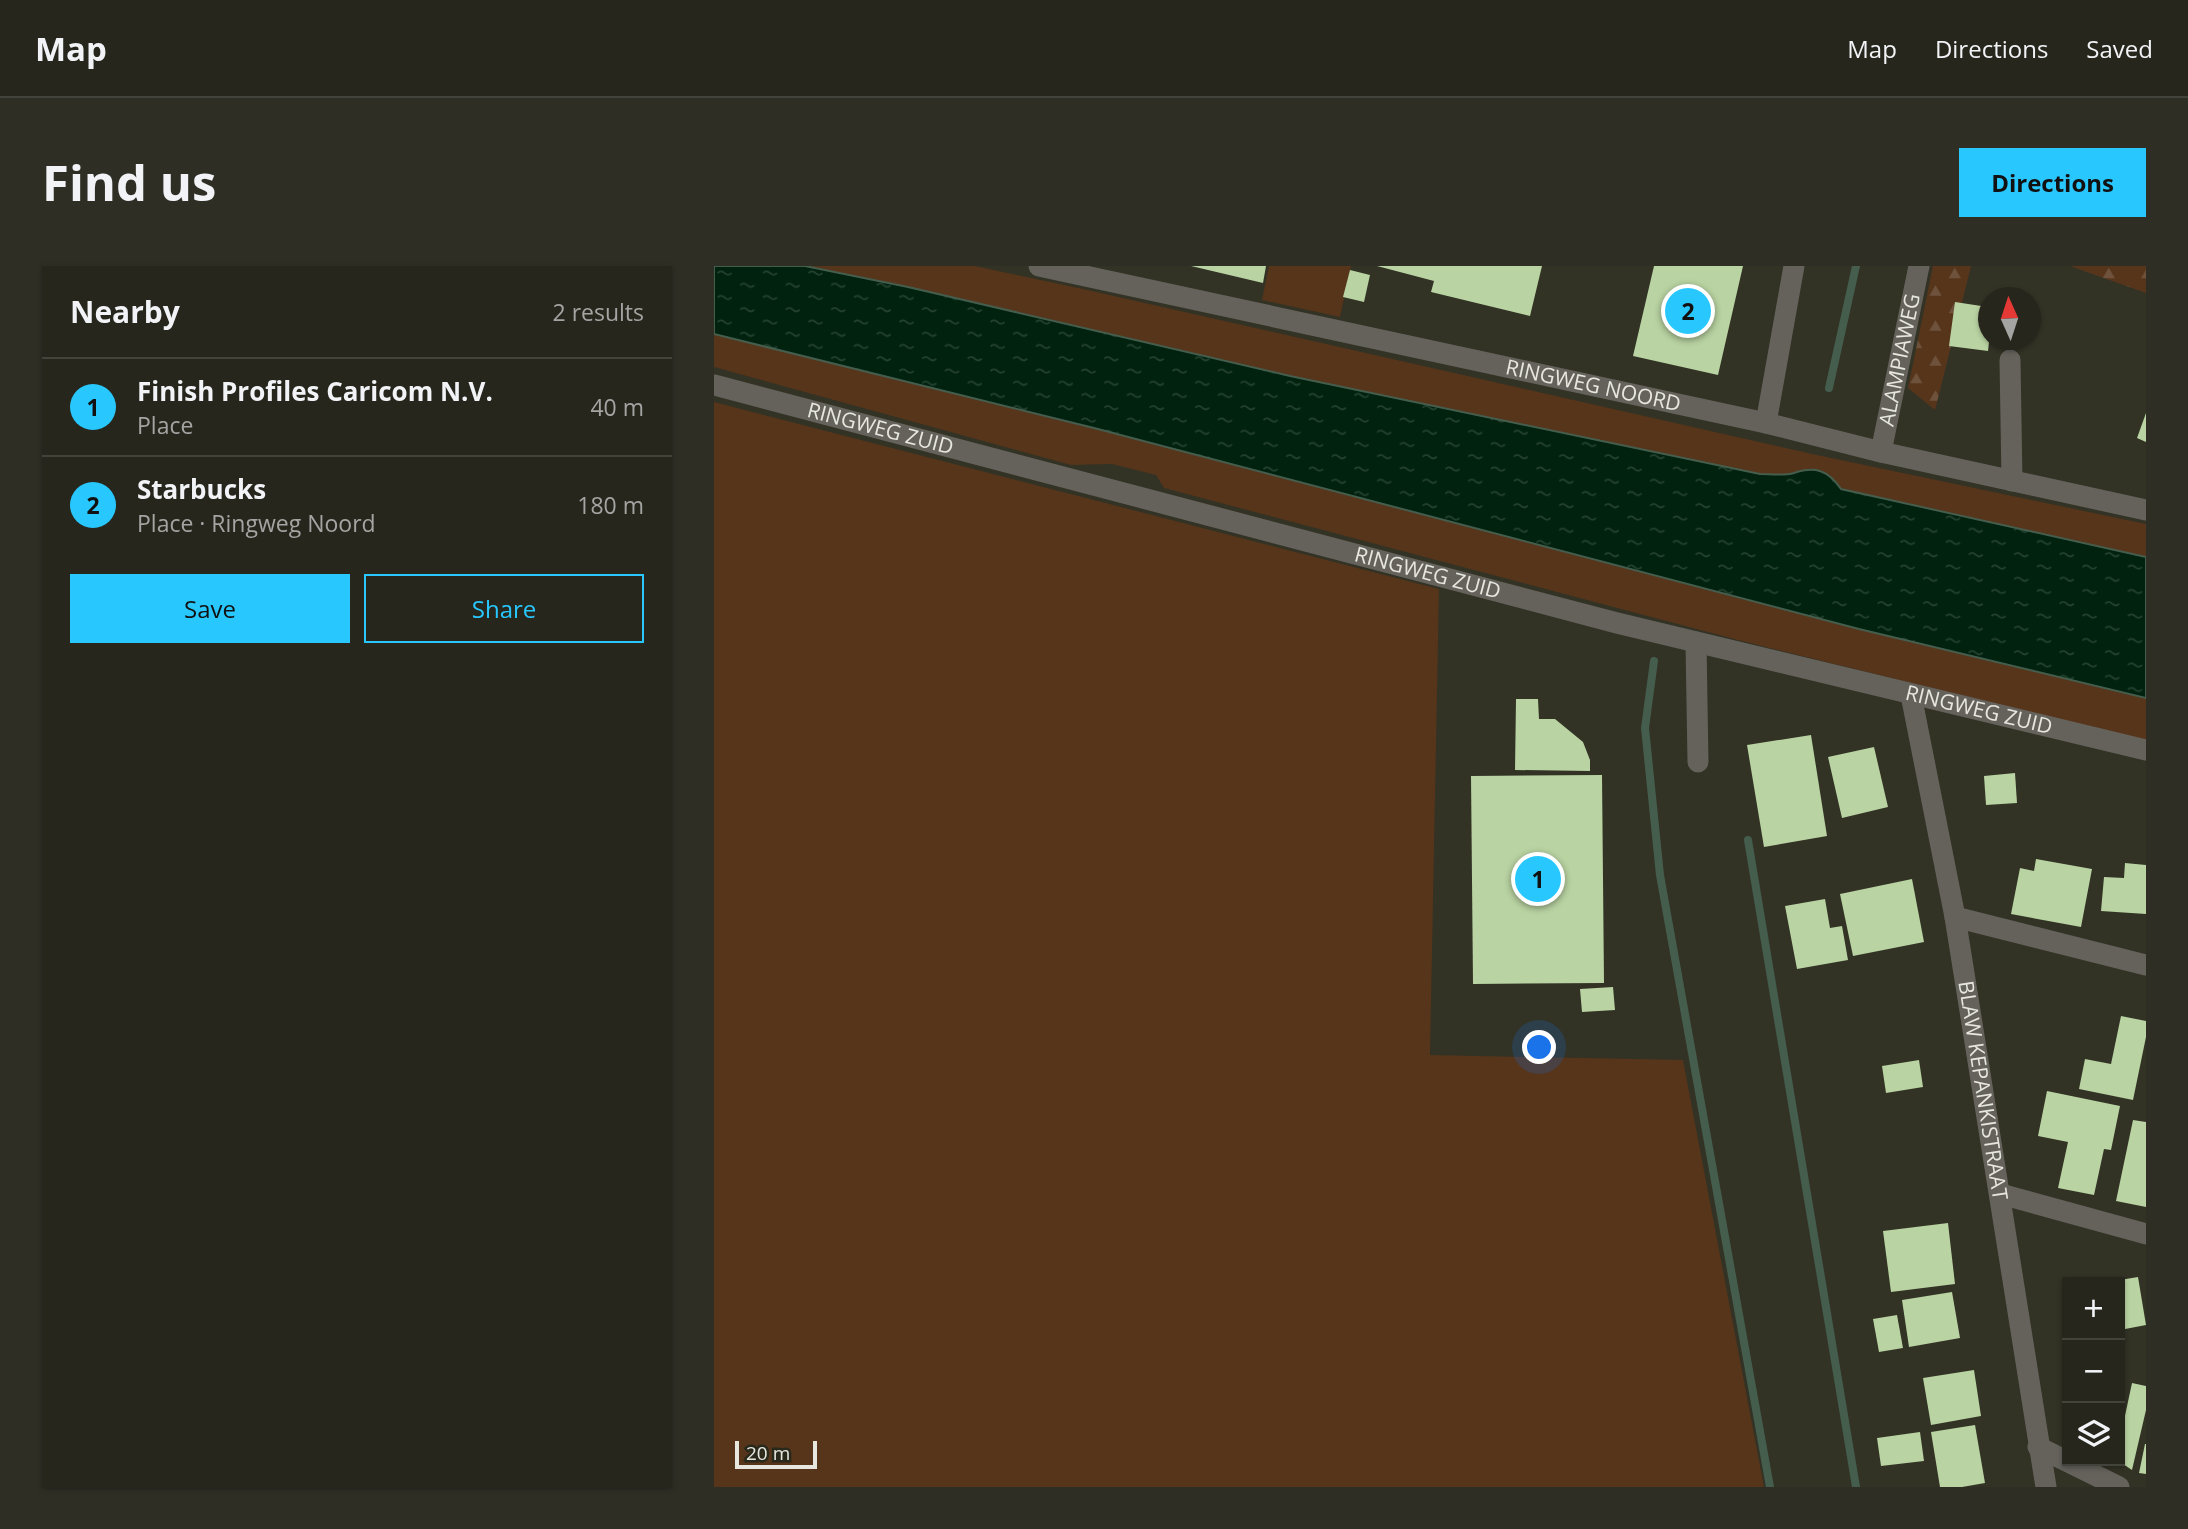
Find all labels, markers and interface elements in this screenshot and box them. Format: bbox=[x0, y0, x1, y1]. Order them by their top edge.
text: Map bbox=[35, 26, 107, 71]
text: Map bbox=[1847, 32, 1897, 65]
text: Directions bbox=[1935, 32, 2048, 65]
text: Saved bbox=[2086, 32, 2153, 65]
button: Directions bbox=[1959, 148, 2146, 217]
text: Find us bbox=[42, 149, 216, 215]
pin: 2 bbox=[1665, 285, 1711, 337]
north arrow bbox=[1978, 287, 2041, 350]
text: Nearby bbox=[70, 291, 180, 332]
street label: ALAMPIAWEG bbox=[1872, 291, 1926, 428]
text: 2 results bbox=[553, 296, 644, 328]
street label: RINGWEG NOORD bbox=[1503, 352, 1684, 417]
text: Finish Profiles Caricom N.V. bbox=[137, 373, 493, 409]
text: 1 bbox=[86, 391, 100, 423]
text: 40 m bbox=[590, 391, 644, 423]
street label: RINGWEG ZUID bbox=[804, 395, 957, 461]
text: Place bbox=[137, 409, 193, 441]
text: Starbucks bbox=[137, 471, 266, 507]
text: 2 bbox=[86, 489, 100, 521]
text: 180 m bbox=[577, 489, 644, 521]
text: Place · Ringweg Noord bbox=[137, 507, 376, 539]
street label: RINGWEG ZUID bbox=[1352, 539, 1504, 605]
button: Save bbox=[70, 574, 350, 643]
button: Share bbox=[364, 574, 644, 643]
street label: RINGWEG ZUID bbox=[1903, 678, 2055, 740]
pin: 1 bbox=[1515, 853, 1561, 905]
street label: BLAW KEPANKISTRAAT bbox=[1952, 979, 2015, 1203]
your location bbox=[1522, 1030, 1556, 1064]
map controls bbox=[2062, 1277, 2125, 1466]
button: + bbox=[2062, 1277, 2125, 1340]
button: − bbox=[2062, 1340, 2125, 1403]
button: layers bbox=[2062, 1403, 2125, 1466]
scale bar bbox=[735, 1438, 817, 1470]
text: 20 m bbox=[746, 1440, 790, 1466]

